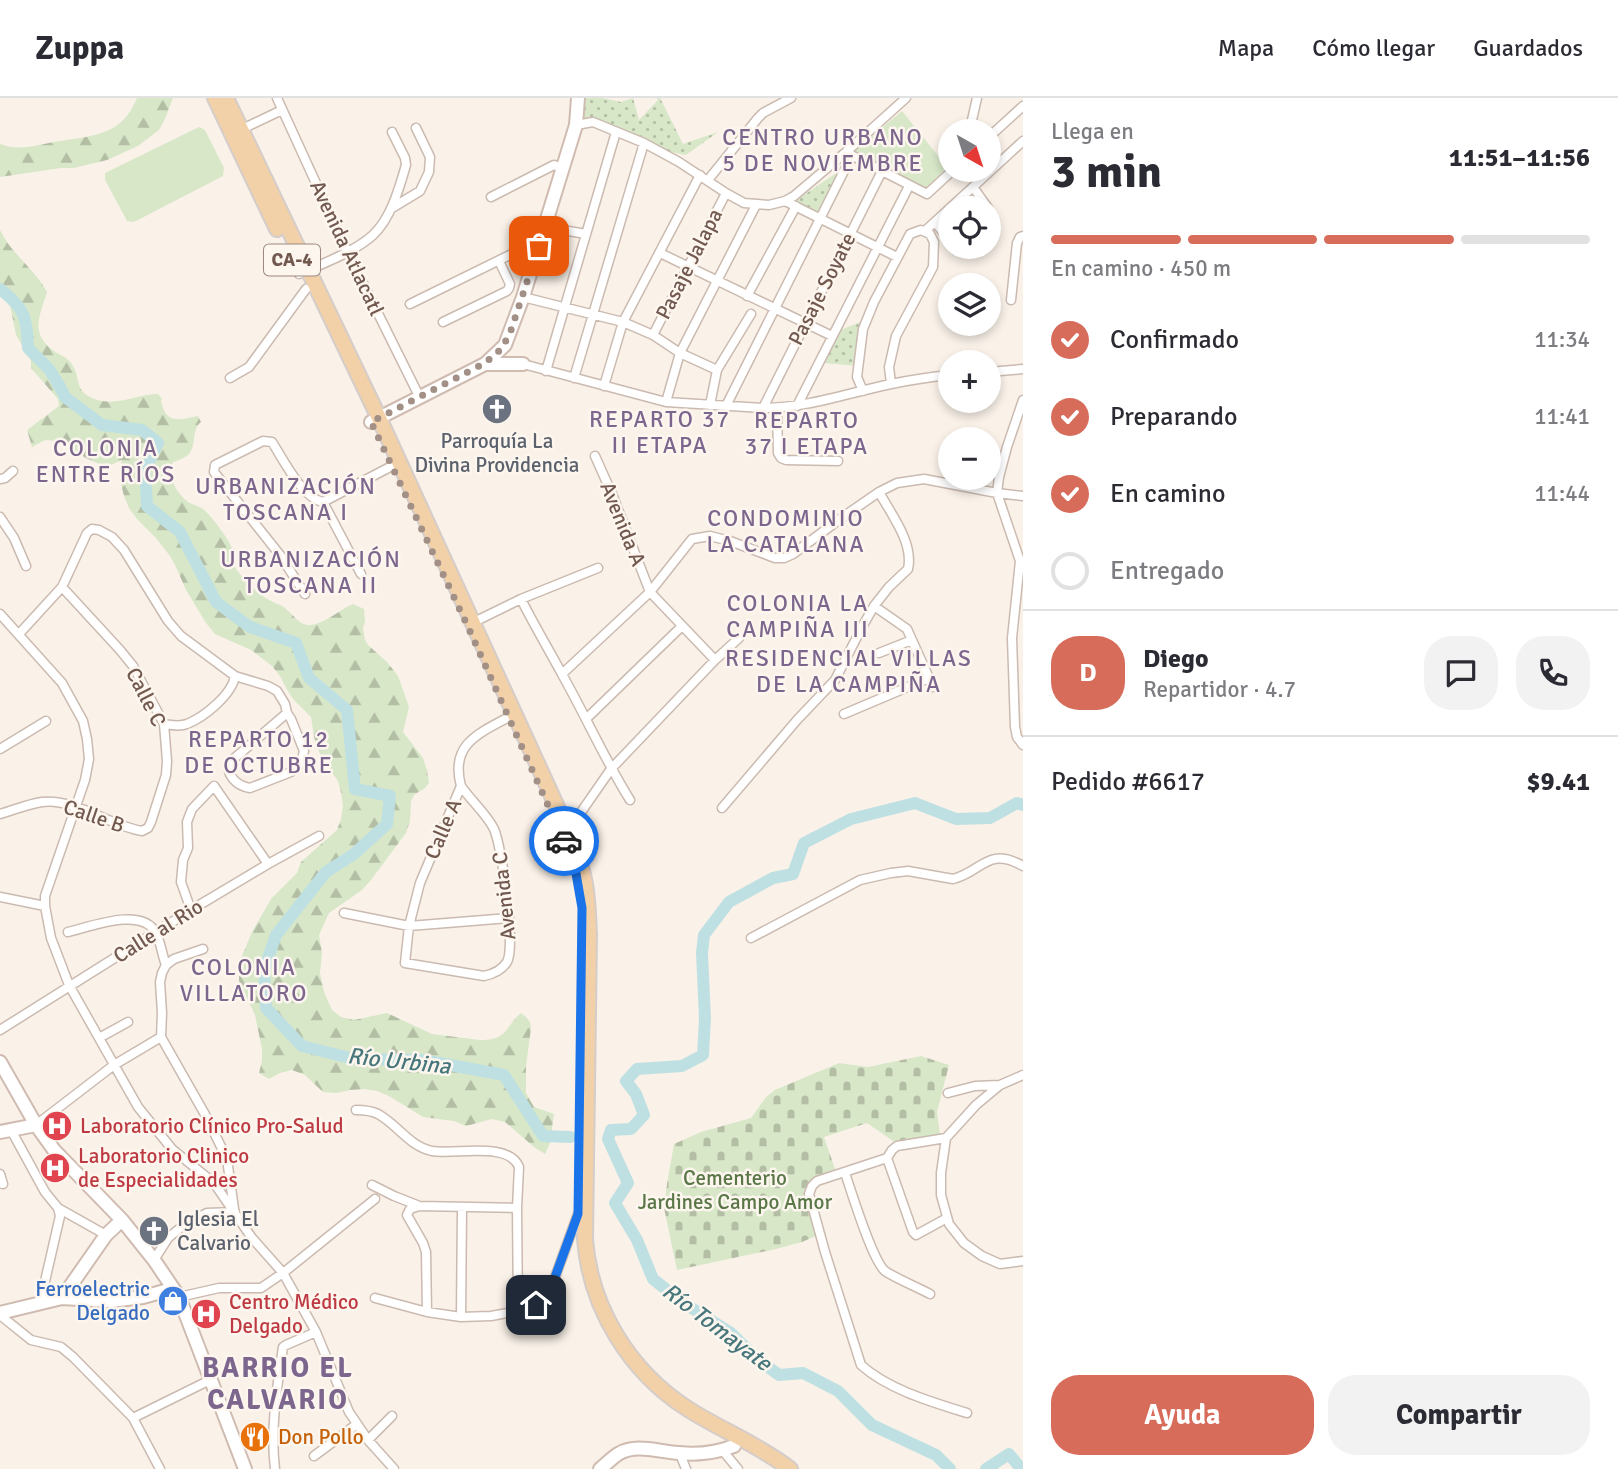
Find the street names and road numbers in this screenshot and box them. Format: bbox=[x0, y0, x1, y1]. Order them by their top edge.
street label: Avenida Atlacatl bbox=[304, 176, 390, 320]
street label: Pasaje Jalapa bbox=[650, 204, 728, 324]
street label: Pasaje Soyate bbox=[783, 228, 861, 350]
road number: CA-4 bbox=[264, 244, 320, 276]
street label: Avenida A bbox=[594, 478, 652, 570]
street label: Calle C bbox=[120, 663, 172, 731]
street label: Calle B bbox=[60, 793, 128, 839]
street label: Calle A bbox=[419, 795, 467, 863]
street label: Avenida C bbox=[486, 851, 522, 941]
street label: Calle al Rio bbox=[108, 893, 208, 969]

